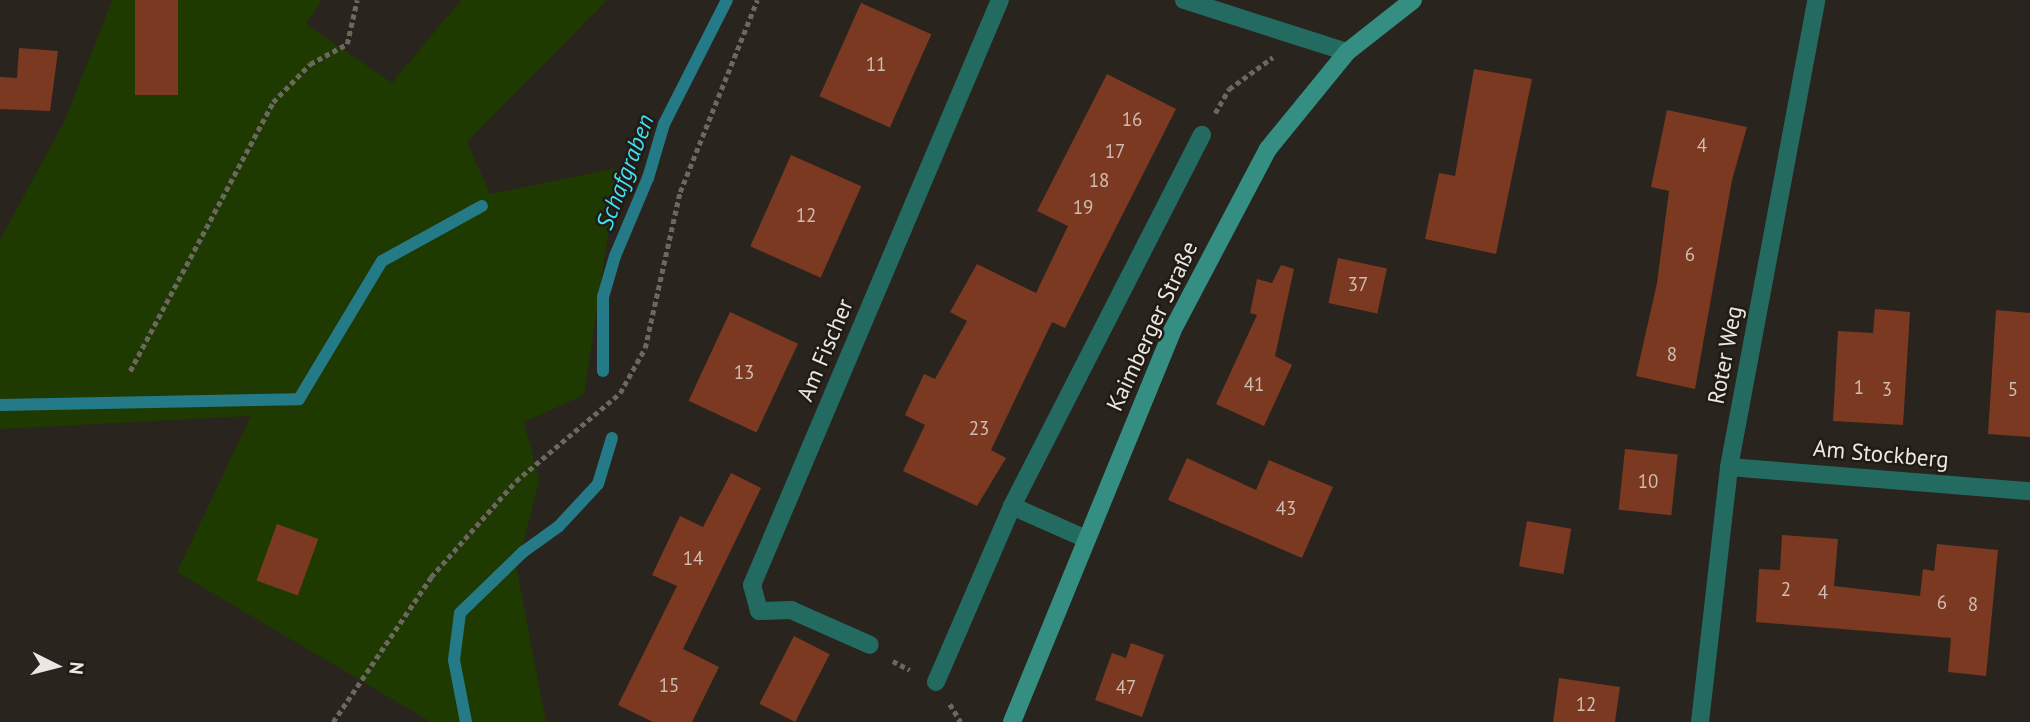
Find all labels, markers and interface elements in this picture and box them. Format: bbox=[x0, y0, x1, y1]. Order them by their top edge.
house number: 11 bbox=[866, 54, 886, 76]
house number: 16 bbox=[1122, 109, 1142, 131]
water label: Schafgraben bbox=[590, 110, 660, 234]
house number: 4 bbox=[1697, 135, 1707, 157]
house number: 17 bbox=[1105, 141, 1125, 163]
house number: 18 bbox=[1089, 170, 1109, 192]
house number: 19 bbox=[1073, 197, 1093, 219]
house number: 12 bbox=[796, 205, 816, 227]
street label: Kaimberger Straße bbox=[1101, 237, 1203, 415]
house number: 6 bbox=[1685, 244, 1695, 266]
house number: 37 bbox=[1348, 274, 1368, 296]
street label: Am Fischer bbox=[791, 295, 859, 405]
street label: Roter Weg bbox=[1702, 303, 1748, 407]
house number: 8 bbox=[1667, 344, 1677, 366]
house number: 13 bbox=[734, 362, 754, 384]
house number: 41 bbox=[1244, 374, 1264, 396]
house number: 1 bbox=[1854, 377, 1864, 399]
house number: 3 bbox=[1882, 379, 1892, 401]
house number: 5 bbox=[2008, 379, 2018, 401]
house number: 23 bbox=[969, 418, 989, 440]
street label: Am Stockberg bbox=[1812, 434, 1950, 474]
house number: 10 bbox=[1638, 471, 1658, 493]
house number: 43 bbox=[1276, 498, 1296, 520]
house number: 14 bbox=[683, 548, 703, 570]
house number: 2 bbox=[1781, 579, 1791, 601]
house number: 4 bbox=[1818, 582, 1828, 604]
house number: 6 bbox=[1937, 592, 1947, 614]
house number: 8 bbox=[1968, 594, 1978, 616]
north arrow bbox=[21, 631, 91, 701]
text: N bbox=[64, 661, 89, 676]
house number: 15 bbox=[659, 675, 679, 697]
house number: 47 bbox=[1116, 677, 1136, 699]
house number: 12 bbox=[1576, 694, 1596, 716]

